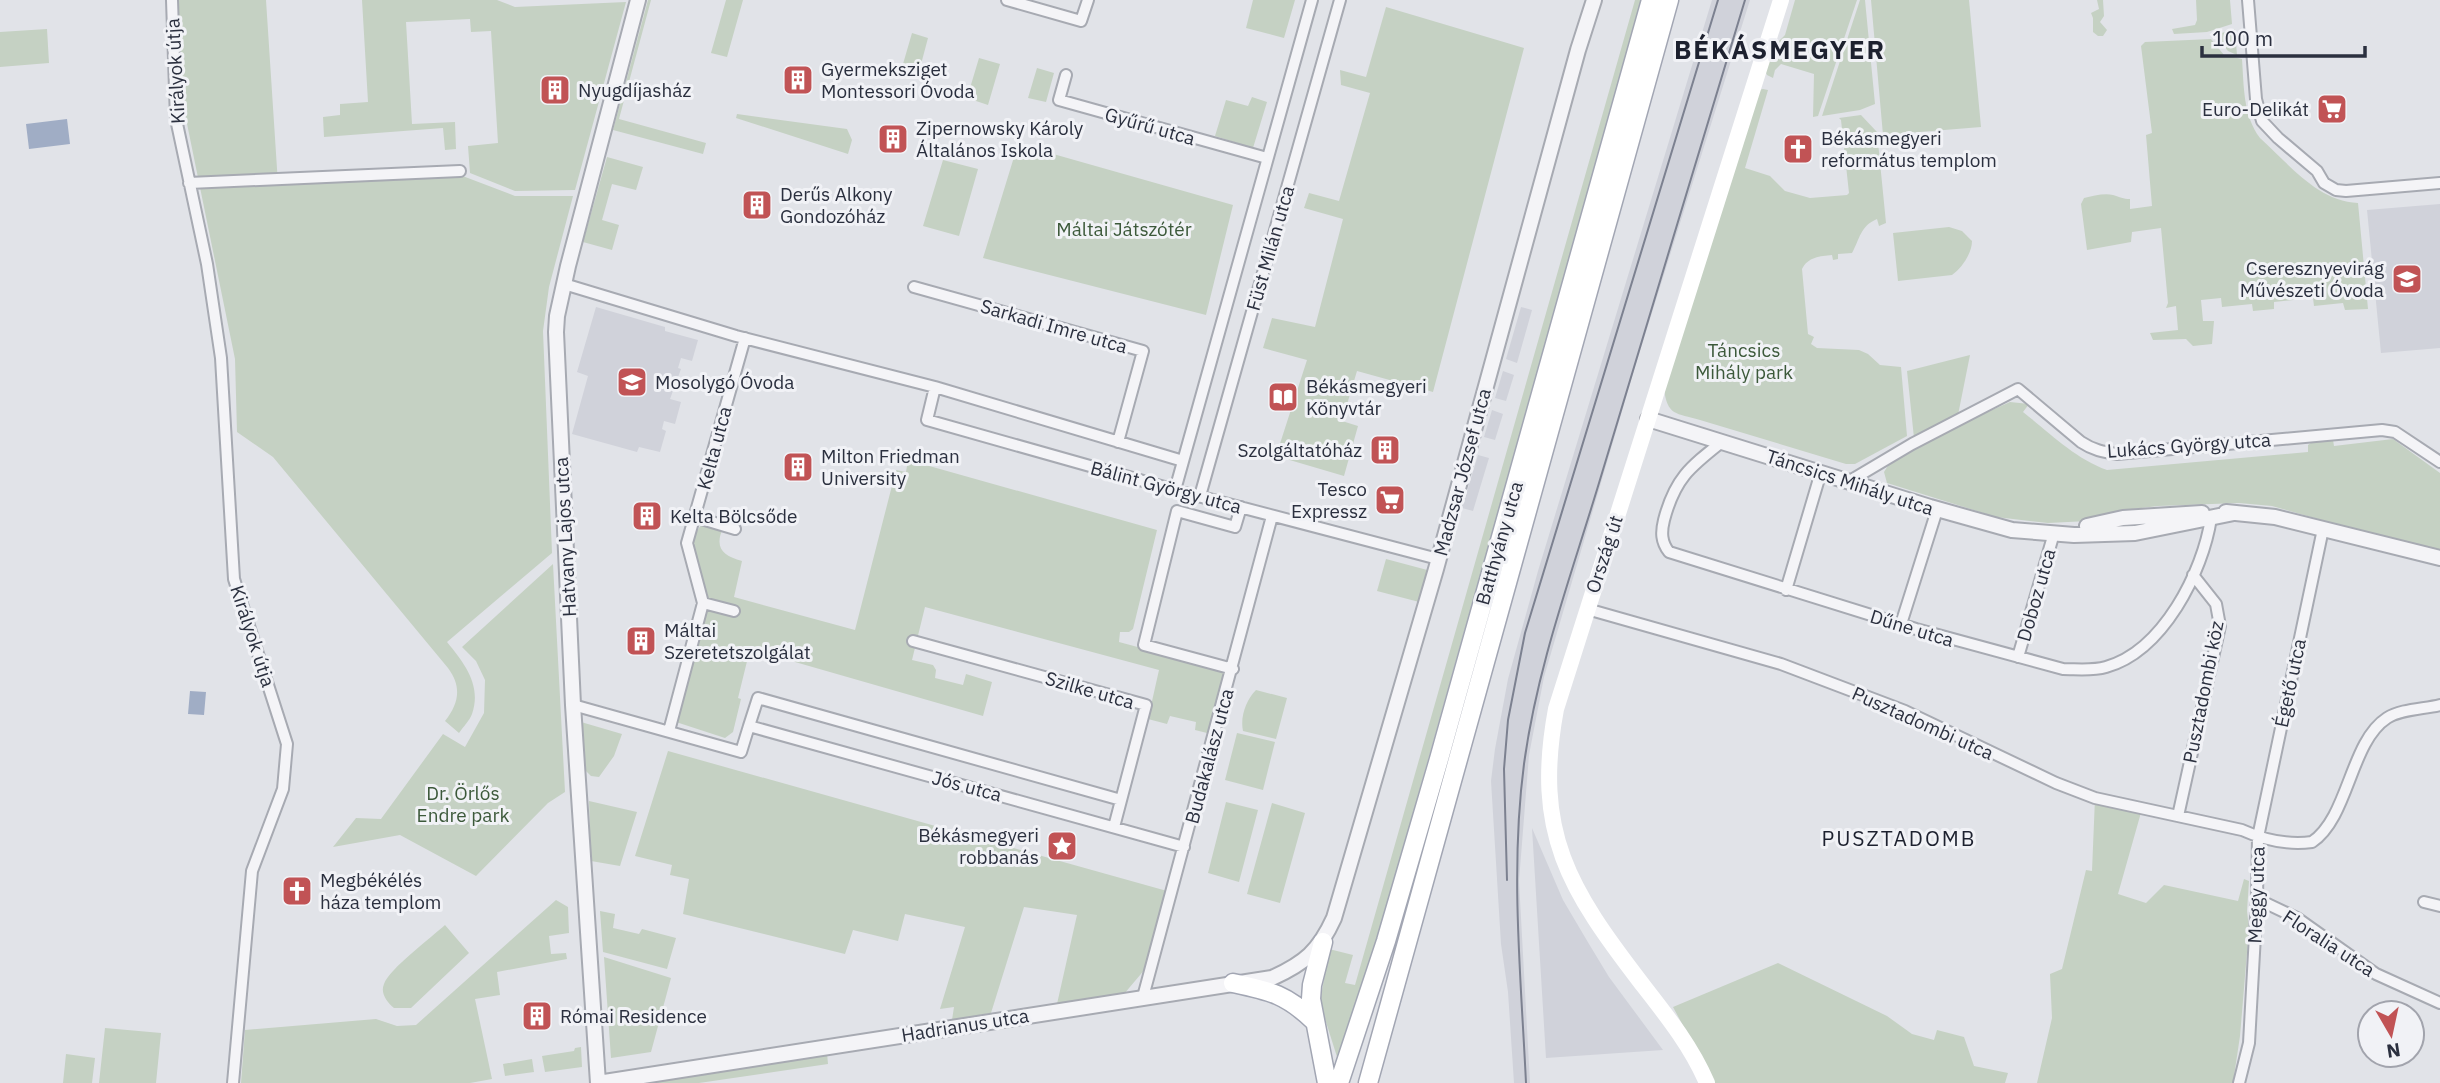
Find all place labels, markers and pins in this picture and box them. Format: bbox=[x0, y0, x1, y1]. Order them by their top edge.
place label: Gyermeksziget Montessori Óvoda bbox=[821, 57, 975, 103]
building icon: Gyermeksziget Montessori Óvoda bbox=[781, 63, 815, 97]
building icon: Nyugdíjasház bbox=[538, 73, 572, 107]
place label: Nyugdíjasház bbox=[578, 78, 691, 102]
supermarket icon: Euro-Delikát bbox=[2315, 92, 2349, 126]
place label: Euro-Delikát bbox=[2202, 97, 2309, 121]
place label: Zipernowsky Károly Általános Iskola bbox=[916, 116, 1084, 162]
building icon: Zipernowsky Károly Általános Iskola bbox=[876, 122, 910, 156]
place label: Békásmegyeri református templom bbox=[1821, 126, 1997, 172]
church icon: Békásmegyeri református templom bbox=[1781, 132, 1815, 166]
place label: Derűs Alkony Gondozóház bbox=[780, 182, 893, 228]
building icon: Derűs Alkony Gondozóház bbox=[740, 188, 774, 222]
place label: Cseresznyevirág Művészeti Óvoda bbox=[2240, 256, 2384, 302]
school or university icon: Cseresznyevirág Művészeti Óvoda bbox=[2390, 262, 2424, 296]
school or university icon: Mosolygó Óvoda bbox=[615, 365, 649, 399]
place label: Mosolygó Óvoda bbox=[655, 370, 794, 394]
place label: Békásmegyeri Könyvtár bbox=[1306, 374, 1427, 420]
library icon: Békásmegyeri Könyvtár bbox=[1266, 380, 1300, 414]
building icon: Szolgáltatóház bbox=[1368, 433, 1402, 467]
place label: Szolgáltatóház bbox=[1238, 438, 1362, 462]
place label: Milton Friedman University bbox=[821, 444, 960, 490]
building icon: Milton Friedman University bbox=[781, 450, 815, 484]
place label: Tesco Expressz bbox=[1291, 477, 1367, 523]
supermarket icon: Tesco Expressz bbox=[1373, 483, 1407, 517]
building icon: Kelta Bölcsőde bbox=[630, 499, 664, 533]
place label: Kelta Bölcsőde bbox=[670, 504, 798, 528]
place label: Máltai Szeretetszolgálat bbox=[664, 618, 811, 664]
building icon: Máltai Szeretetszolgálat bbox=[624, 624, 658, 658]
place label: Békásmegyeri robbanás bbox=[918, 823, 1039, 869]
place icon: Békásmegyeri robbanás bbox=[1045, 829, 1079, 863]
place label: Megbékélés háza templom bbox=[320, 868, 441, 914]
church icon: Megbékélés háza templom bbox=[280, 874, 314, 908]
building icon: Római Residence bbox=[520, 999, 554, 1033]
place label: Római Residence bbox=[560, 1004, 707, 1028]

